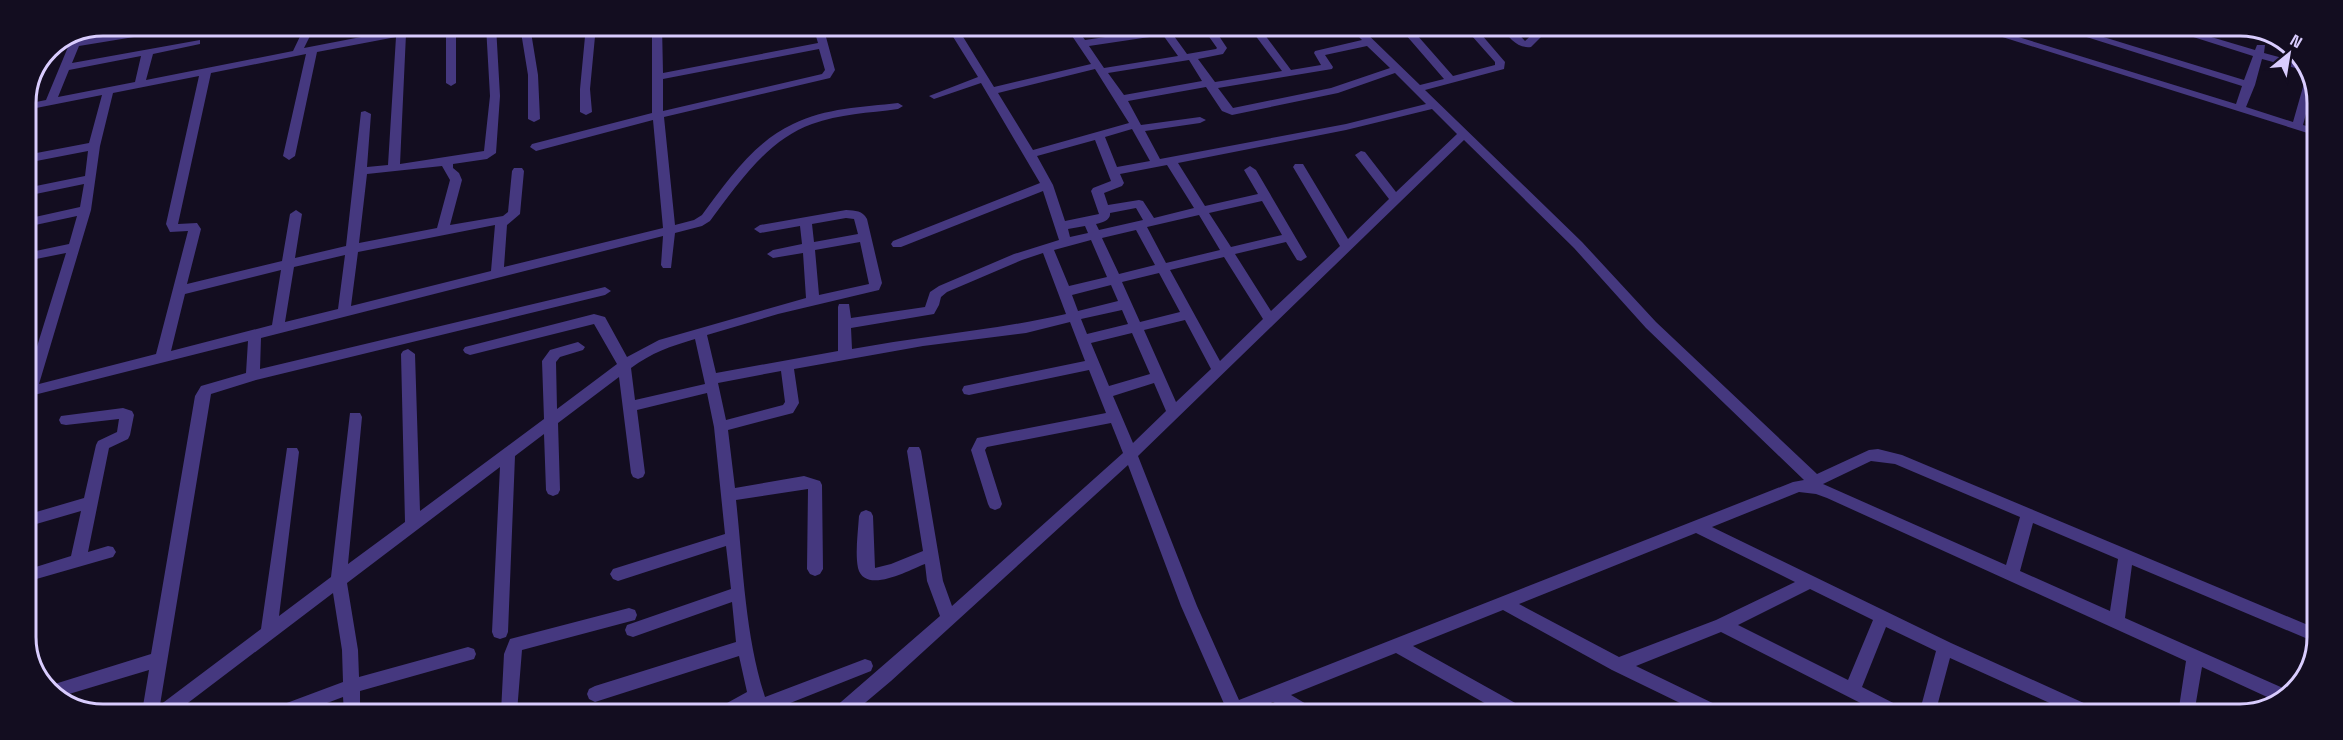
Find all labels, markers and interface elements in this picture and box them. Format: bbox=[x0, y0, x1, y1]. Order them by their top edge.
north arrow bbox=[2259, 24, 2319, 84]
text: N bbox=[2286, 30, 2306, 53]

